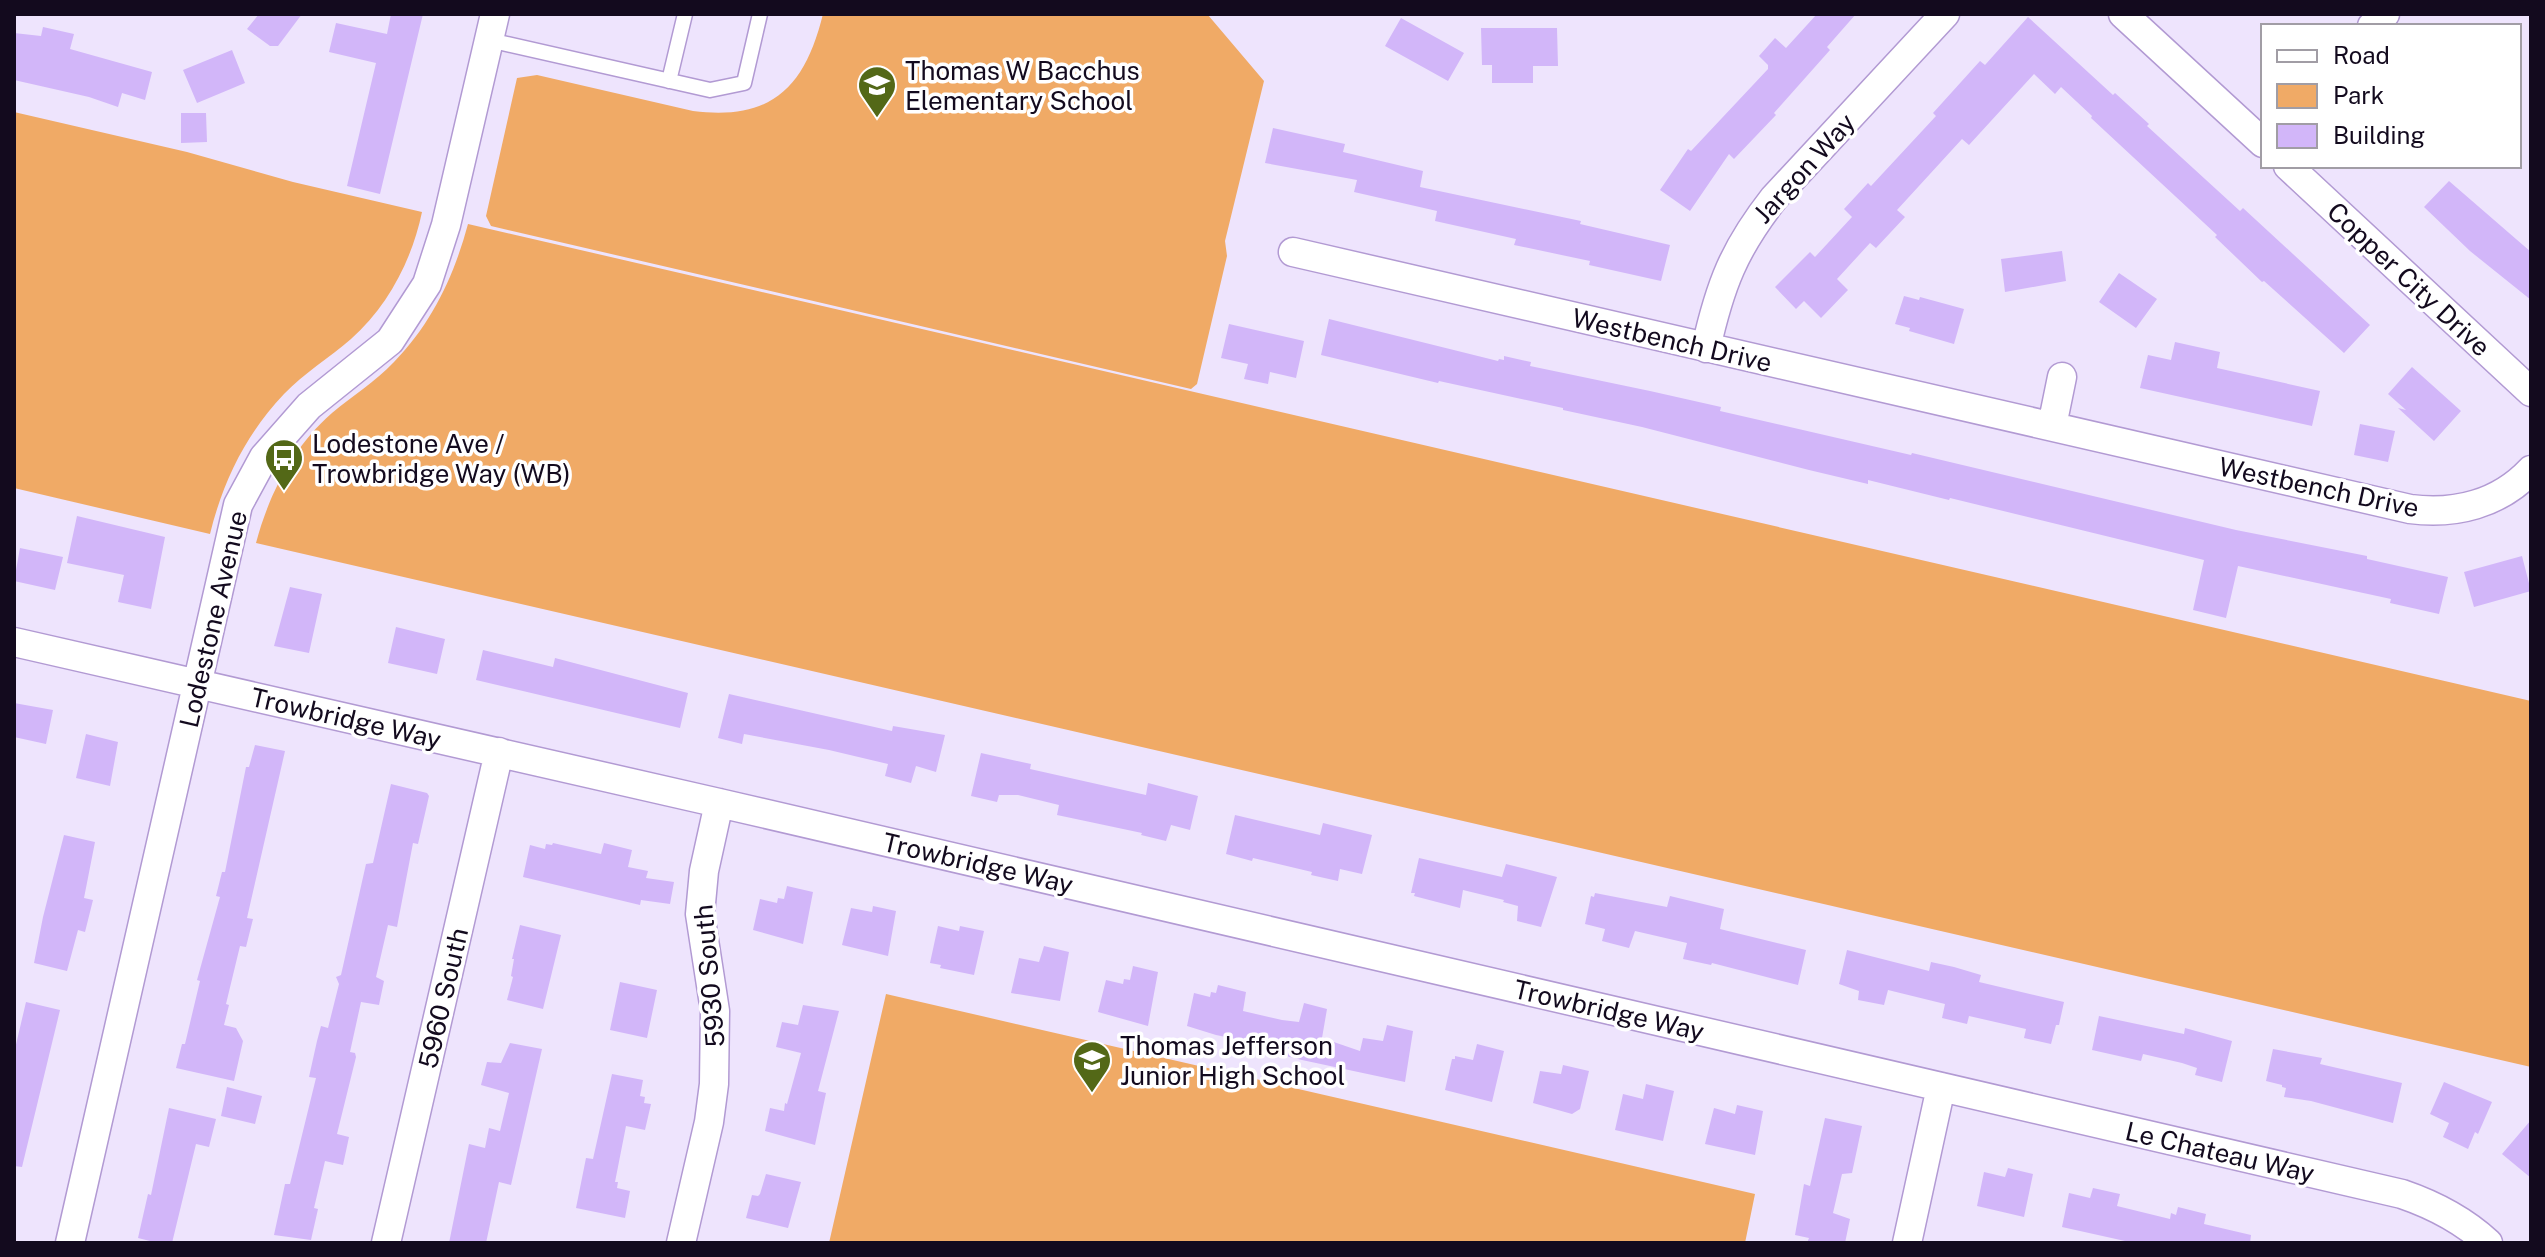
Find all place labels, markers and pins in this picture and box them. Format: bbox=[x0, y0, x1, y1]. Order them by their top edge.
place label: Thomas W Bacchus Elementary School bbox=[905, 55, 1140, 116]
school or university icon: Thomas W Bacchus Elementary School bbox=[856, 64, 898, 119]
place label: Lodestone Ave / Trowbridge Way (WB) bbox=[312, 428, 571, 489]
bus stop icon: Lodestone Ave / Trowbridge Way (WB) bbox=[263, 437, 305, 492]
place label: Thomas Jefferson Junior High School bbox=[1120, 1030, 1345, 1091]
school or university icon: Thomas Jefferson Junior High School bbox=[1071, 1039, 1113, 1094]

